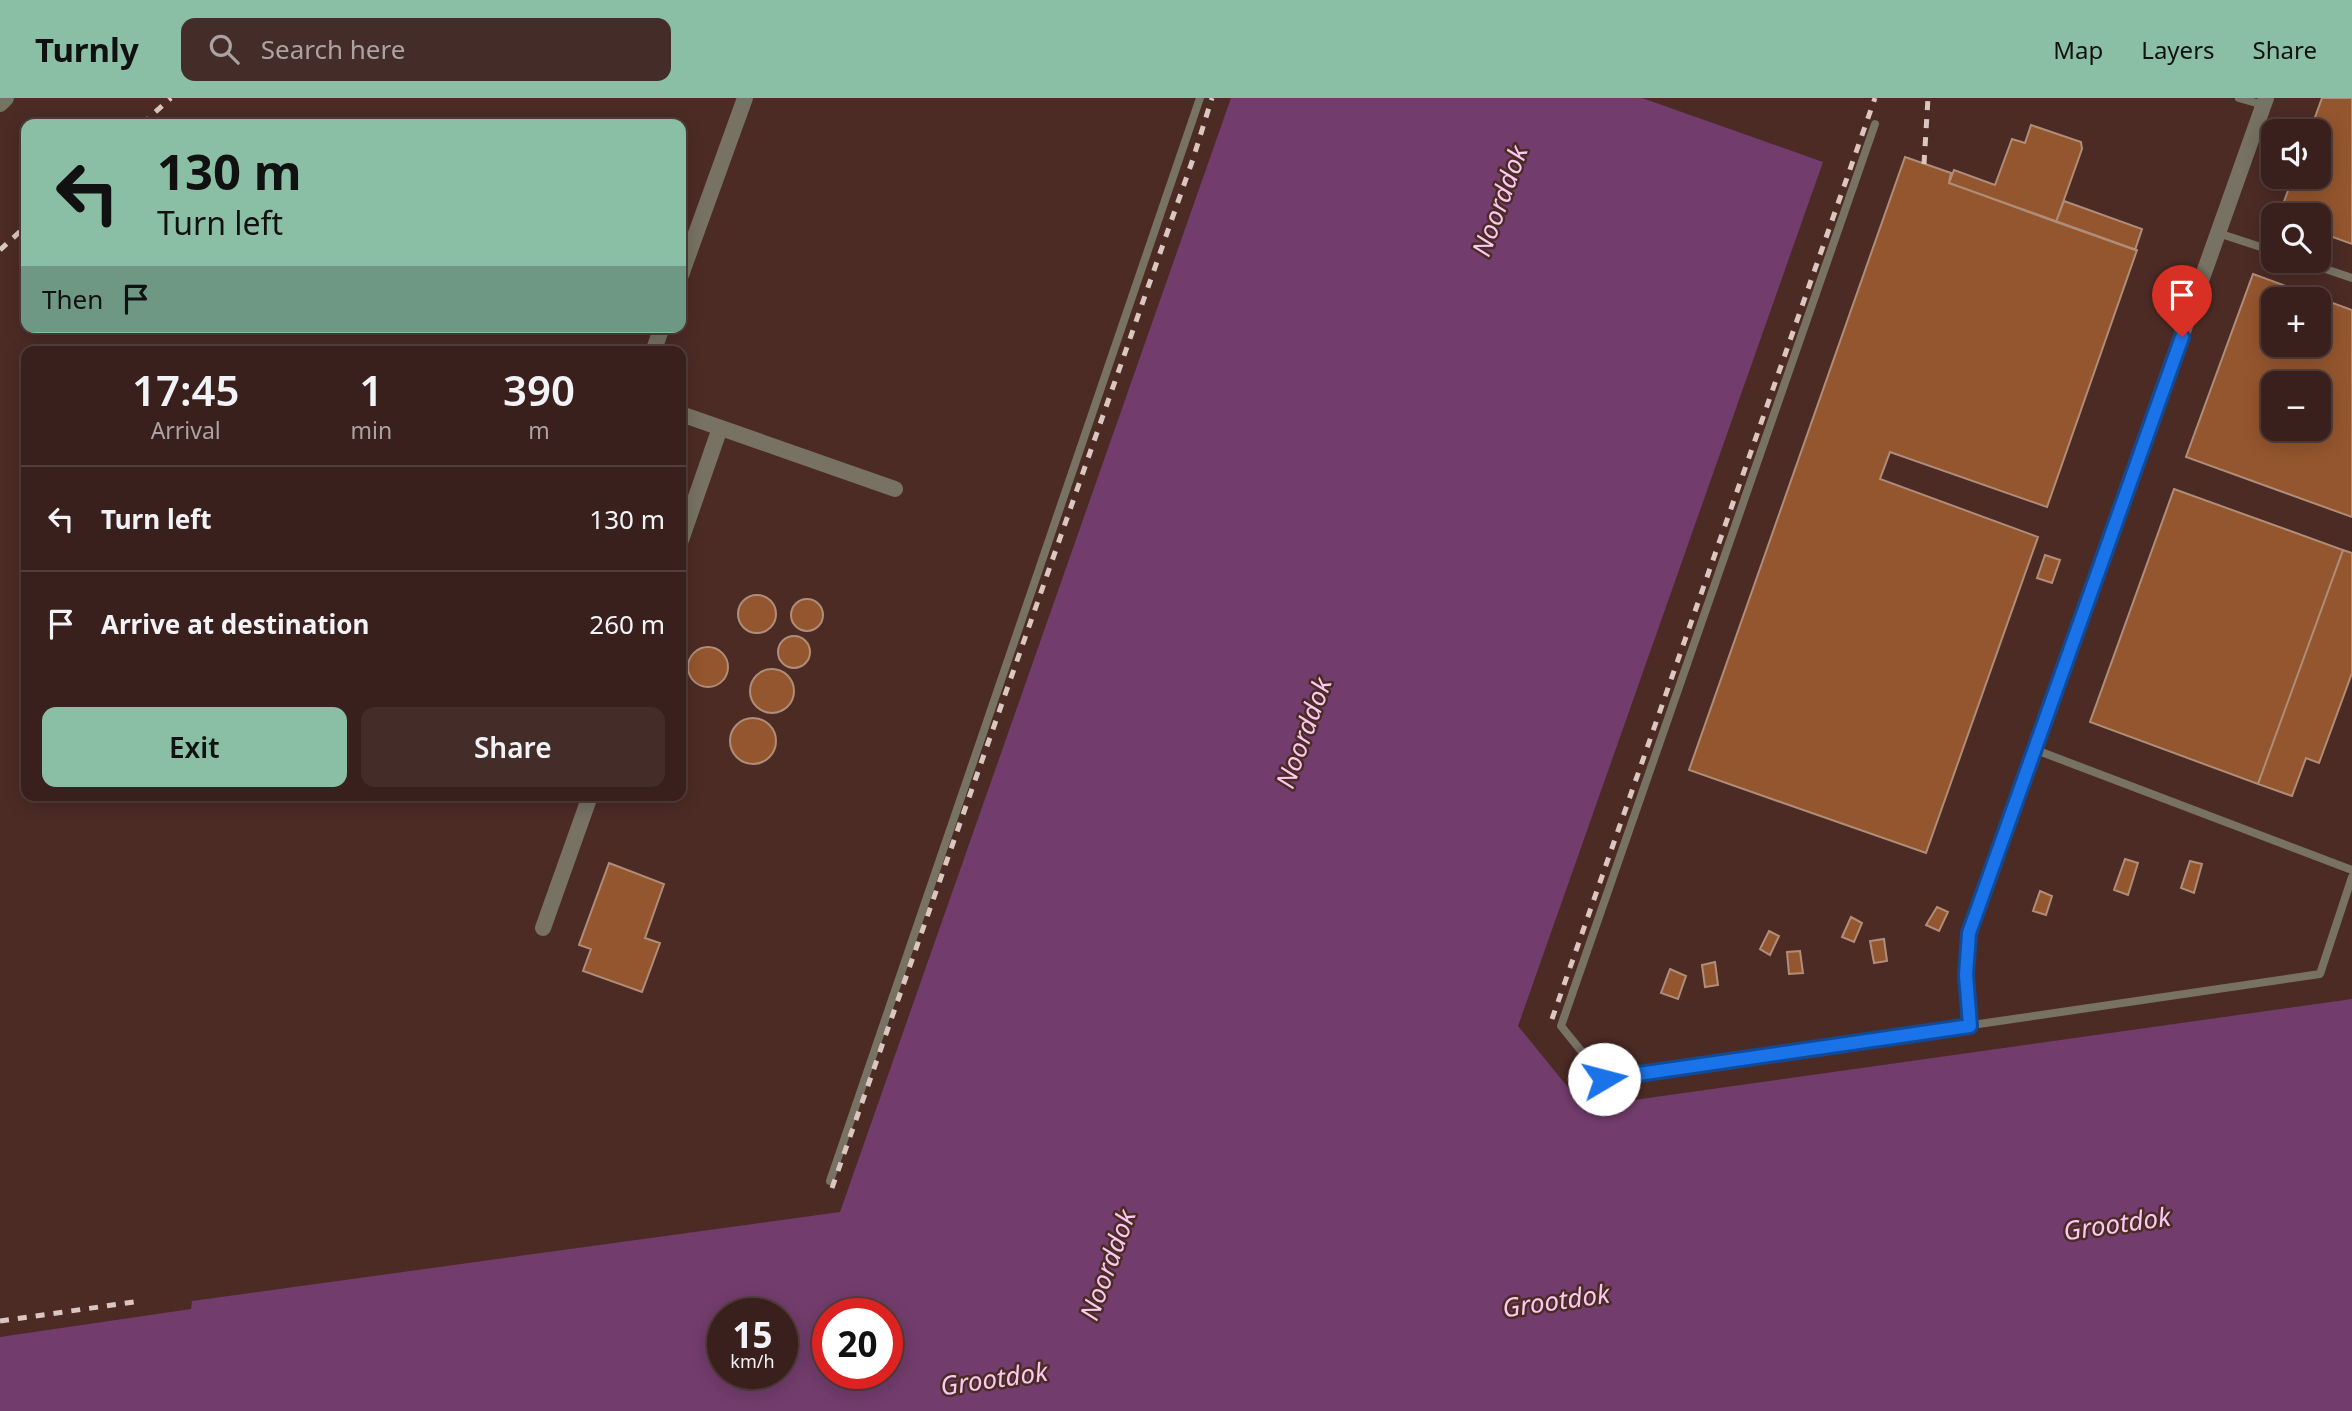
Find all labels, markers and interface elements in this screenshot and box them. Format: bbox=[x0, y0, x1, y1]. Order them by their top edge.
search box bbox=[181, 18, 671, 81]
text: Turnly bbox=[35, 27, 139, 72]
icon: search bbox=[205, 30, 243, 68]
text: Search here bbox=[261, 31, 405, 67]
text: Map bbox=[2053, 33, 2103, 66]
text: Layers bbox=[2141, 33, 2215, 66]
text: Share bbox=[2253, 33, 2317, 66]
map controls bbox=[2261, 119, 2331, 441]
button: sound bbox=[2261, 119, 2331, 189]
text: 130 m bbox=[157, 138, 302, 204]
water label: Noorddok bbox=[1462, 139, 1536, 261]
icon: left bbox=[42, 147, 133, 238]
text: Turn left bbox=[157, 201, 283, 244]
button: search bbox=[2261, 203, 2331, 273]
pin bbox=[2152, 265, 2212, 337]
icon: arrive bbox=[2163, 276, 2201, 314]
icon: arrive bbox=[117, 280, 155, 318]
text: Then bbox=[42, 281, 103, 317]
button: + bbox=[2261, 287, 2331, 357]
text: 17:45 bbox=[132, 361, 240, 418]
text: 1 bbox=[359, 361, 383, 418]
text: 390 bbox=[503, 361, 575, 418]
button: − bbox=[2261, 371, 2331, 441]
text: Arrival bbox=[151, 414, 221, 446]
text: min bbox=[350, 414, 392, 446]
text: m bbox=[528, 414, 550, 446]
icon: left bbox=[42, 500, 80, 538]
text: Turn left bbox=[101, 501, 212, 537]
text: 130 m bbox=[589, 501, 665, 537]
icon: arrive bbox=[42, 605, 80, 643]
text: Arrive at destination bbox=[101, 606, 370, 642]
text: 260 m bbox=[589, 606, 665, 642]
water label: Noorddok bbox=[1266, 671, 1340, 793]
button: Exit bbox=[42, 707, 347, 787]
button: Share bbox=[361, 707, 665, 787]
position arrow bbox=[1567, 1042, 1641, 1116]
water label: Grootdok bbox=[2061, 1198, 2174, 1248]
water label: Noorddok bbox=[1070, 1203, 1144, 1325]
water label: Grootdok bbox=[1500, 1275, 1613, 1325]
speed limit sign: 20 bbox=[812, 1298, 903, 1389]
text: 15 bbox=[732, 1311, 773, 1358]
text: km/h bbox=[730, 1349, 775, 1373]
water label: Grootdok bbox=[938, 1353, 1051, 1403]

